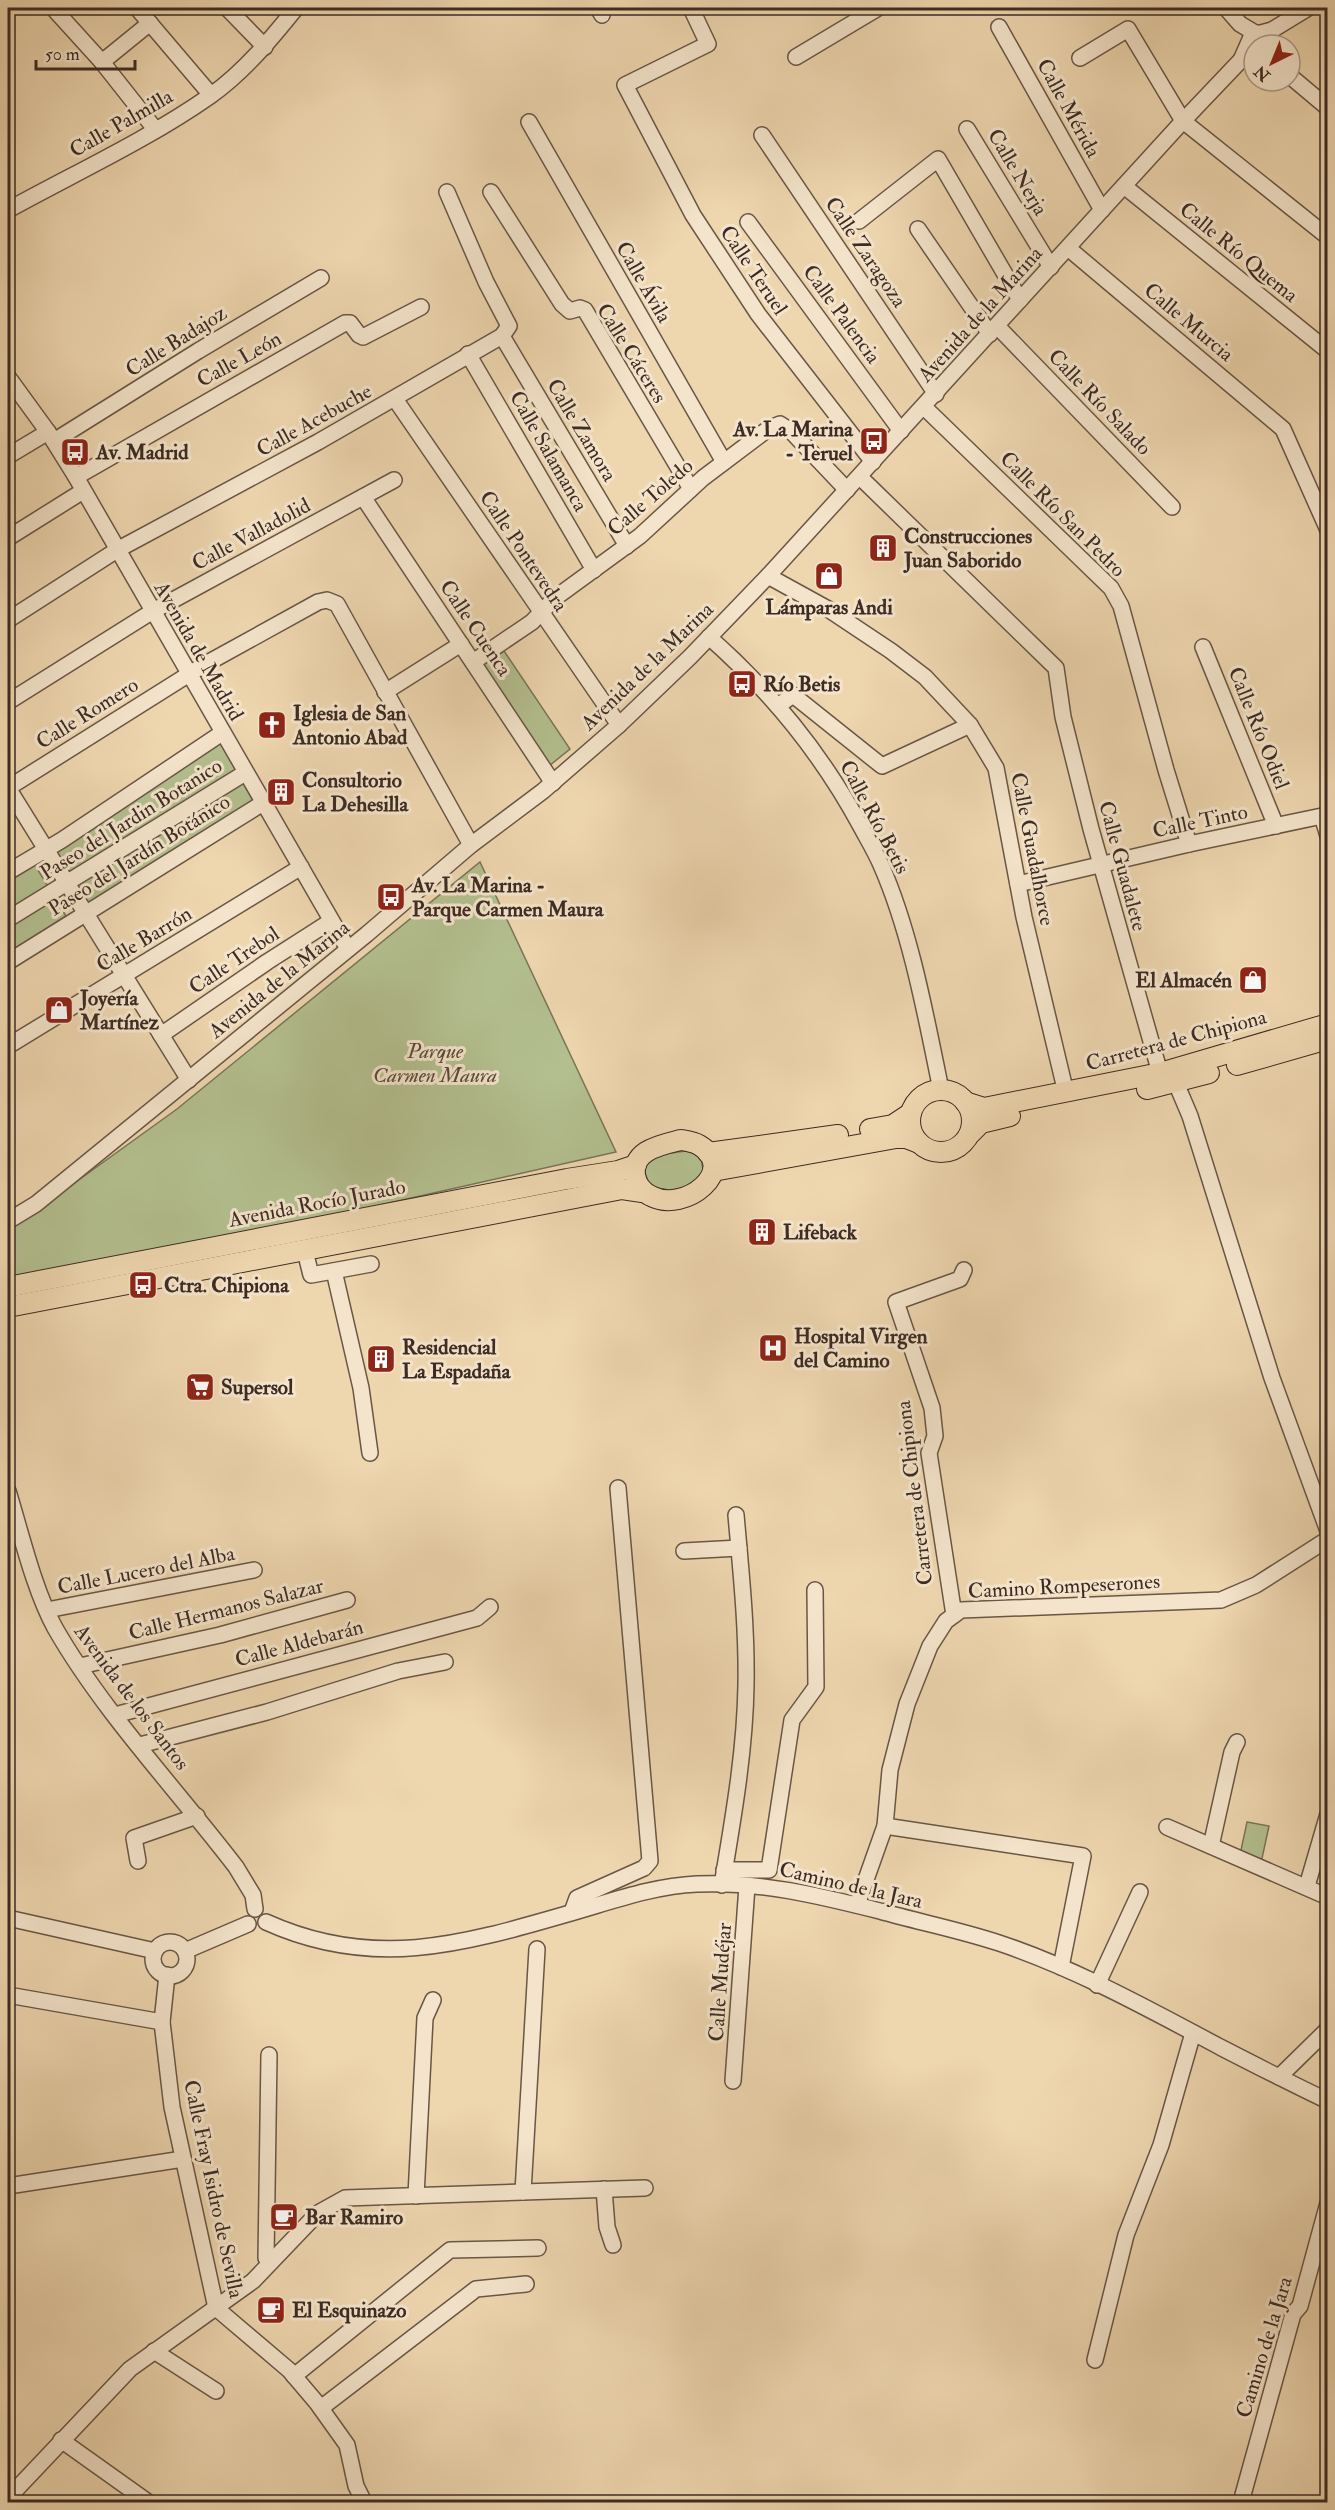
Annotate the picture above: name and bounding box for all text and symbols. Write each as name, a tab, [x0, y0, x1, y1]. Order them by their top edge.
scale bar	[36, 33, 135, 71]
north arrow	[1242, 33, 1302, 93]
text: 50 m	[45, 43, 80, 66]
street label: Calle Mérida	[1030, 54, 1107, 163]
text: N	[1250, 61, 1275, 86]
street label: Calle Palmilla	[65, 83, 178, 164]
street label: Calle Nerja	[981, 124, 1054, 221]
street label: Calle Zaragoza	[819, 192, 913, 313]
street label: Calle Río Quema	[1174, 196, 1304, 309]
street label: Calle Teruel	[714, 220, 794, 321]
street label: Calle Ávila	[610, 237, 678, 328]
street label: Avenida de la Marina	[912, 240, 1049, 389]
street label: Calle Palencia	[797, 260, 887, 369]
street label: Calle Murcia	[1138, 277, 1239, 368]
street label: Calle Cáceres	[590, 298, 673, 408]
street label: Calle Badajoz	[121, 300, 232, 383]
street label: Calle León	[192, 325, 286, 394]
street label: Calle Río Salado	[1042, 343, 1157, 461]
street label: Calle Zamora	[540, 374, 623, 487]
street label: Calle Acebuche	[252, 378, 377, 463]
street label: Calle Salamanca	[503, 386, 594, 517]
place label: Av. La Marina - Teruel	[732, 416, 854, 467]
bus stop icon: Av. La Marina - Teruel	[858, 425, 890, 457]
bus stop icon: Av. Madrid	[59, 436, 91, 468]
place label: Av. Madrid	[95, 439, 189, 466]
street label: Calle Río San Pedro	[994, 446, 1131, 583]
street label: Calle Toledo	[602, 453, 699, 542]
street label: Calle Pontevedra	[473, 486, 574, 617]
street label: Calle Valladolid	[187, 492, 316, 577]
place label: Construcciones Juan Saborido	[903, 523, 1032, 574]
building icon: Construcciones Juan Saborido	[867, 532, 899, 564]
shop icon: Lámparas Andi	[813, 560, 845, 592]
street label: Calle Cuenca	[433, 575, 518, 682]
street label: Avenida de Madrid	[147, 576, 250, 726]
place label: Lámparas Andi	[765, 594, 893, 621]
street label: Avenida de la Marina	[575, 596, 720, 737]
street label: Calle Río Odiel	[1222, 663, 1296, 794]
bus stop icon: Río Betis	[726, 668, 758, 700]
street label: Calle Romero	[31, 671, 143, 756]
place label: Río Betis	[763, 671, 840, 698]
place label: Iglesia de San Antonio Abad	[292, 700, 408, 751]
church icon: Iglesia de San Antonio Abad	[256, 709, 288, 741]
street label: Paseo del Jardin Botanico	[35, 752, 227, 886]
street label: Calle Río Betis	[833, 756, 916, 879]
place label: Consultorio La Dehesilla	[302, 767, 409, 818]
street label: Calle Guadalhorce	[1004, 770, 1061, 928]
building icon: Consultorio La Dehesilla	[265, 776, 297, 808]
street label: Paseo del Jardín Botánico	[43, 788, 235, 922]
street label: Calle Guadalete	[1092, 798, 1153, 934]
street label: Calle Tinto	[1150, 798, 1250, 845]
place label: Av. La Marina - Parque Carmen Maura	[411, 872, 605, 923]
bus stop icon: Av. La Marina - Parque Carmen Maura	[375, 881, 407, 913]
street label: Calle Barrón	[92, 900, 197, 978]
street label: Avenida de la Marina	[202, 914, 356, 1045]
street label: Calle Trebol	[184, 920, 285, 1001]
shop icon: El Almacén	[1237, 964, 1269, 996]
place label: El Almacén	[1135, 967, 1232, 994]
place label: Joyería Martínez	[79, 985, 160, 1036]
shop icon: Joyería Martínez	[43, 994, 75, 1026]
street label: Carretera de Chipiona	[1083, 1003, 1270, 1078]
park label: Parque Carmen Maura	[373, 1038, 497, 1089]
street label: Avenida Rocío Jurado	[225, 1173, 408, 1234]
building icon: Lifeback	[746, 1216, 778, 1248]
place label: Lifeback	[783, 1219, 858, 1246]
bus stop icon: Ctra. Chipiona	[127, 1269, 159, 1301]
place label: Ctra. Chipiona	[164, 1272, 290, 1299]
place label: Hospital Virgen del Camino	[794, 1323, 928, 1374]
hospital icon: Hospital Virgen del Camino	[757, 1332, 789, 1364]
place label: Residencial La Espadaña	[402, 1334, 512, 1385]
building icon: Residencial La Espadaña	[365, 1343, 397, 1375]
supermarket icon: Supersol	[184, 1371, 216, 1403]
place label: Supersol	[221, 1374, 294, 1401]
street label: Carretera de Chipiona	[890, 1399, 939, 1587]
street label: Calle Lucero del Alba	[55, 1540, 237, 1601]
street label: Camino Rompeserones	[967, 1568, 1161, 1605]
street label: Calle Hermanos Salazar	[126, 1572, 326, 1647]
street label: Calle Aldebarán	[232, 1613, 366, 1674]
street label: Avenida de los Santos	[67, 1618, 195, 1776]
street label: Camino de la Jara	[777, 1856, 926, 1915]
street label: Calle Mudéjar	[703, 1922, 738, 2042]
street label: Calle Fray Isidro de Sevilla	[177, 2078, 250, 2301]
cafe icon: Bar Ramiro	[268, 2201, 300, 2233]
place label: Bar Ramiro	[305, 2204, 403, 2231]
street label: Camino de la Jara	[1230, 2273, 1299, 2421]
cafe icon: El Esquinazo	[255, 2294, 287, 2326]
place label: El Esquinazo	[292, 2297, 406, 2324]

